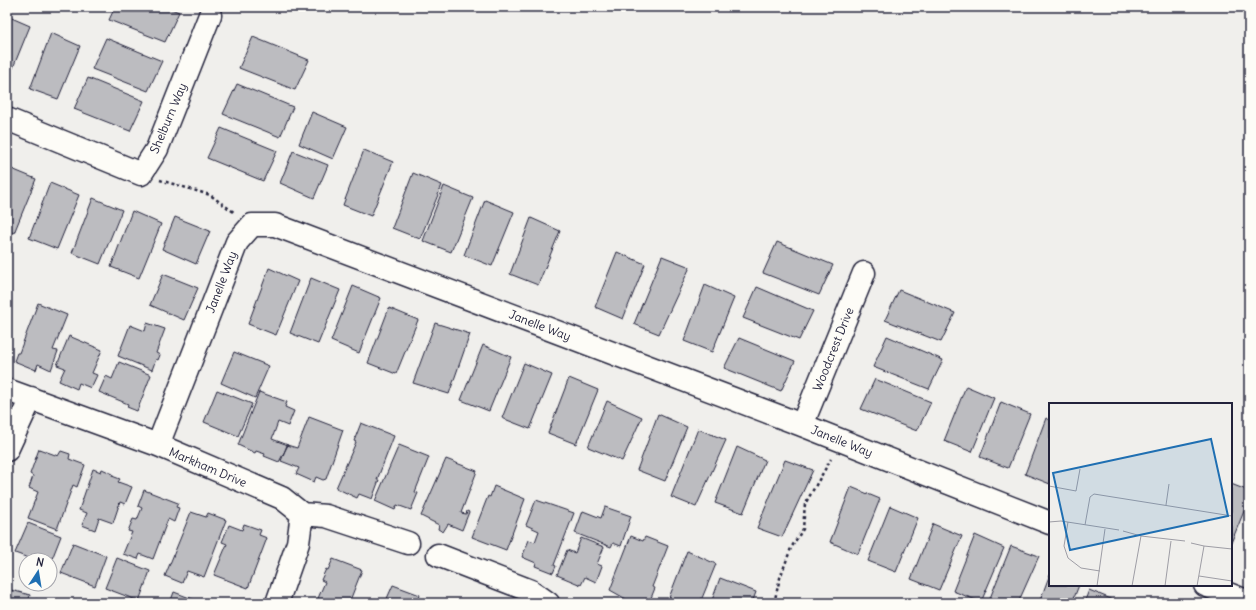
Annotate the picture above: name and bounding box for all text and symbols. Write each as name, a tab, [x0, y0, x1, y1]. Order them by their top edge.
street label: Shelburn Way	[146, 80, 190, 156]
street label: Janelle Way	[202, 249, 240, 315]
street label: Woodcrest Drive	[809, 305, 857, 393]
street label: Janelle Way	[507, 306, 573, 344]
inset map	[1049, 403, 1232, 586]
street label: Janelle Way	[809, 422, 875, 460]
street label: Markham Drive	[167, 444, 249, 490]
north arrow	[18, 552, 58, 592]
text: N	[35, 555, 45, 570]

